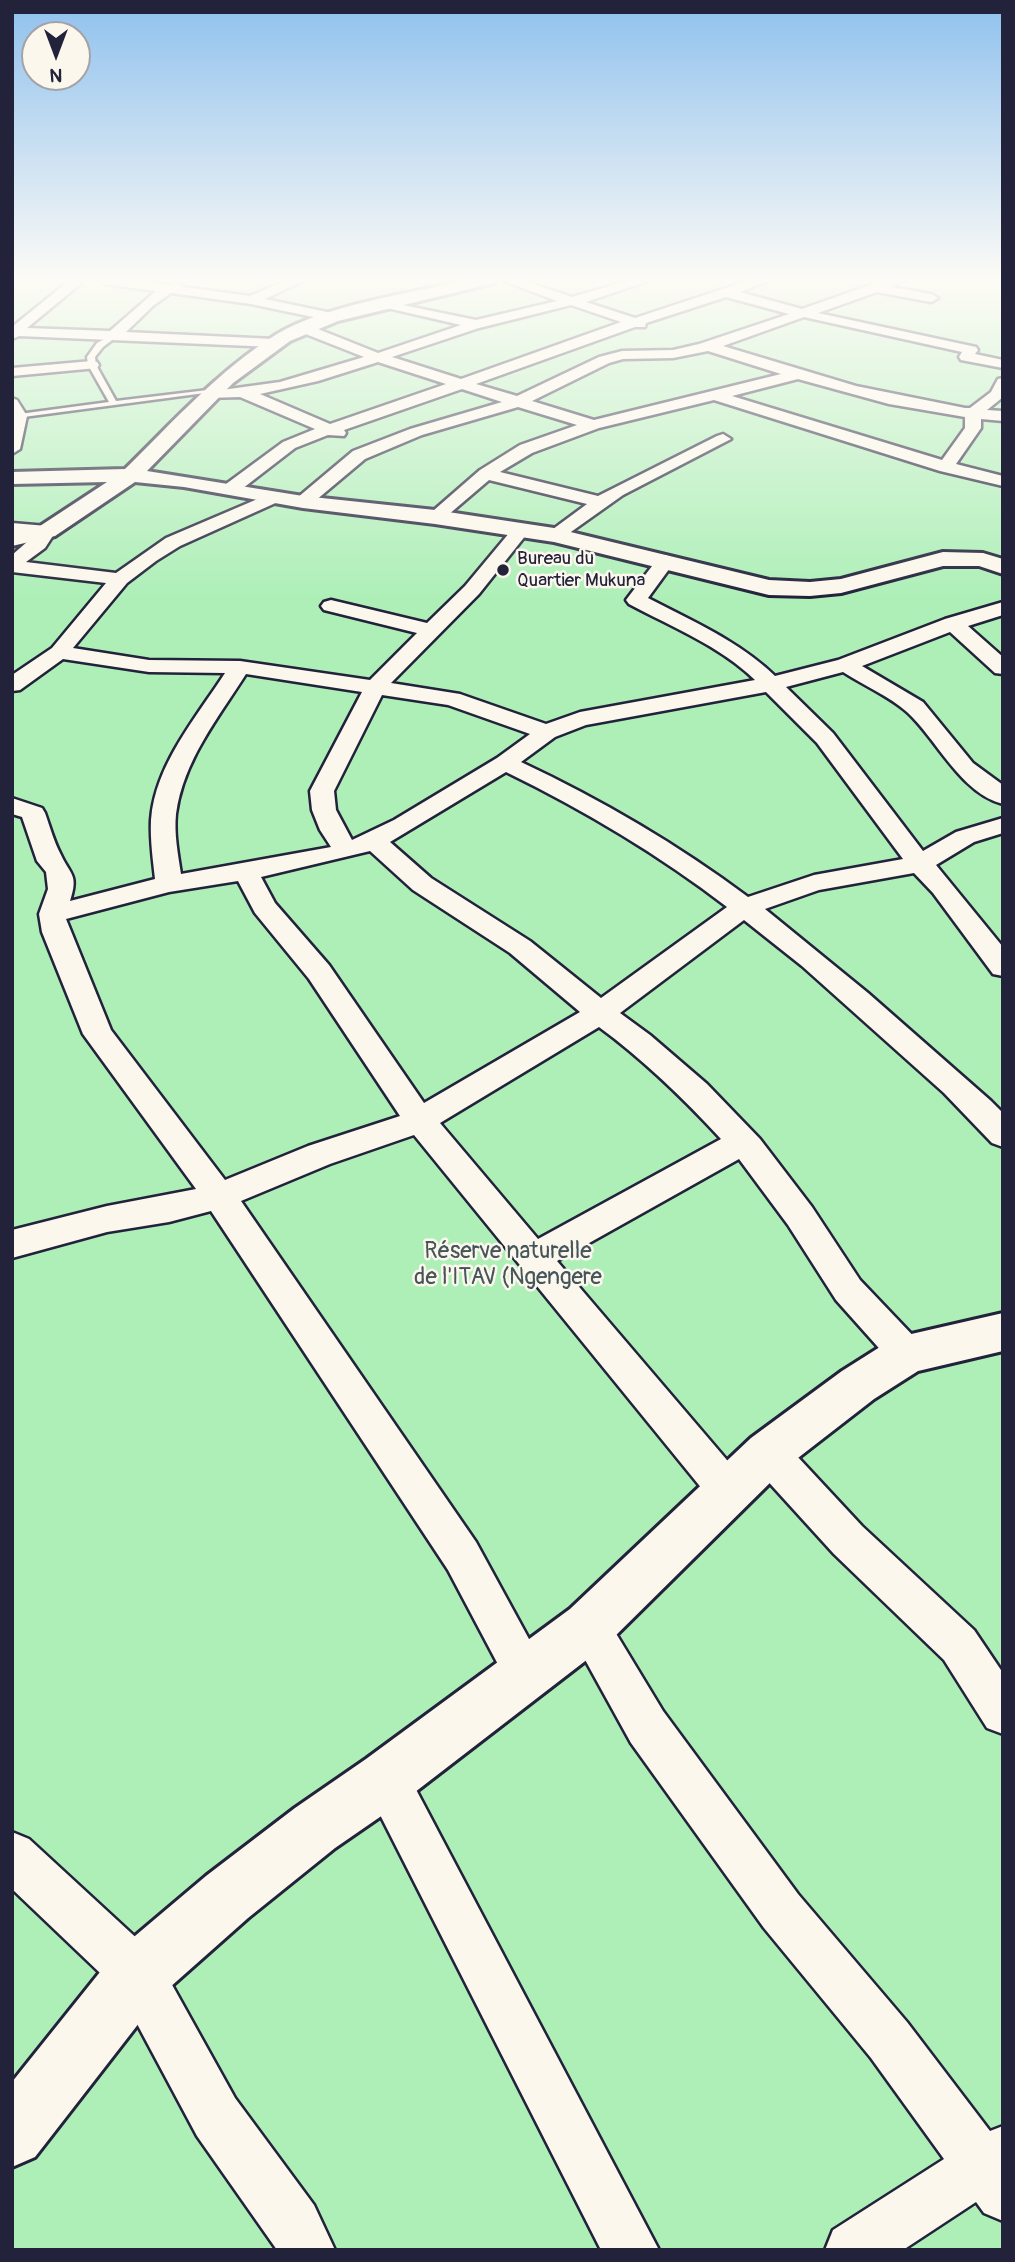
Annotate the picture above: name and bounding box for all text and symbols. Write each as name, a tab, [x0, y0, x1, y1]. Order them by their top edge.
north arrow	[21, 21, 91, 91]
text: N	[50, 63, 62, 87]
place label: Bureau du Quartier Mukuna	[517, 548, 645, 592]
marker: Bureau du Quartier Mukuna	[495, 562, 511, 578]
park label: Réserve naturelle de l'ITAV (Ngengere	[414, 1238, 602, 1292]

